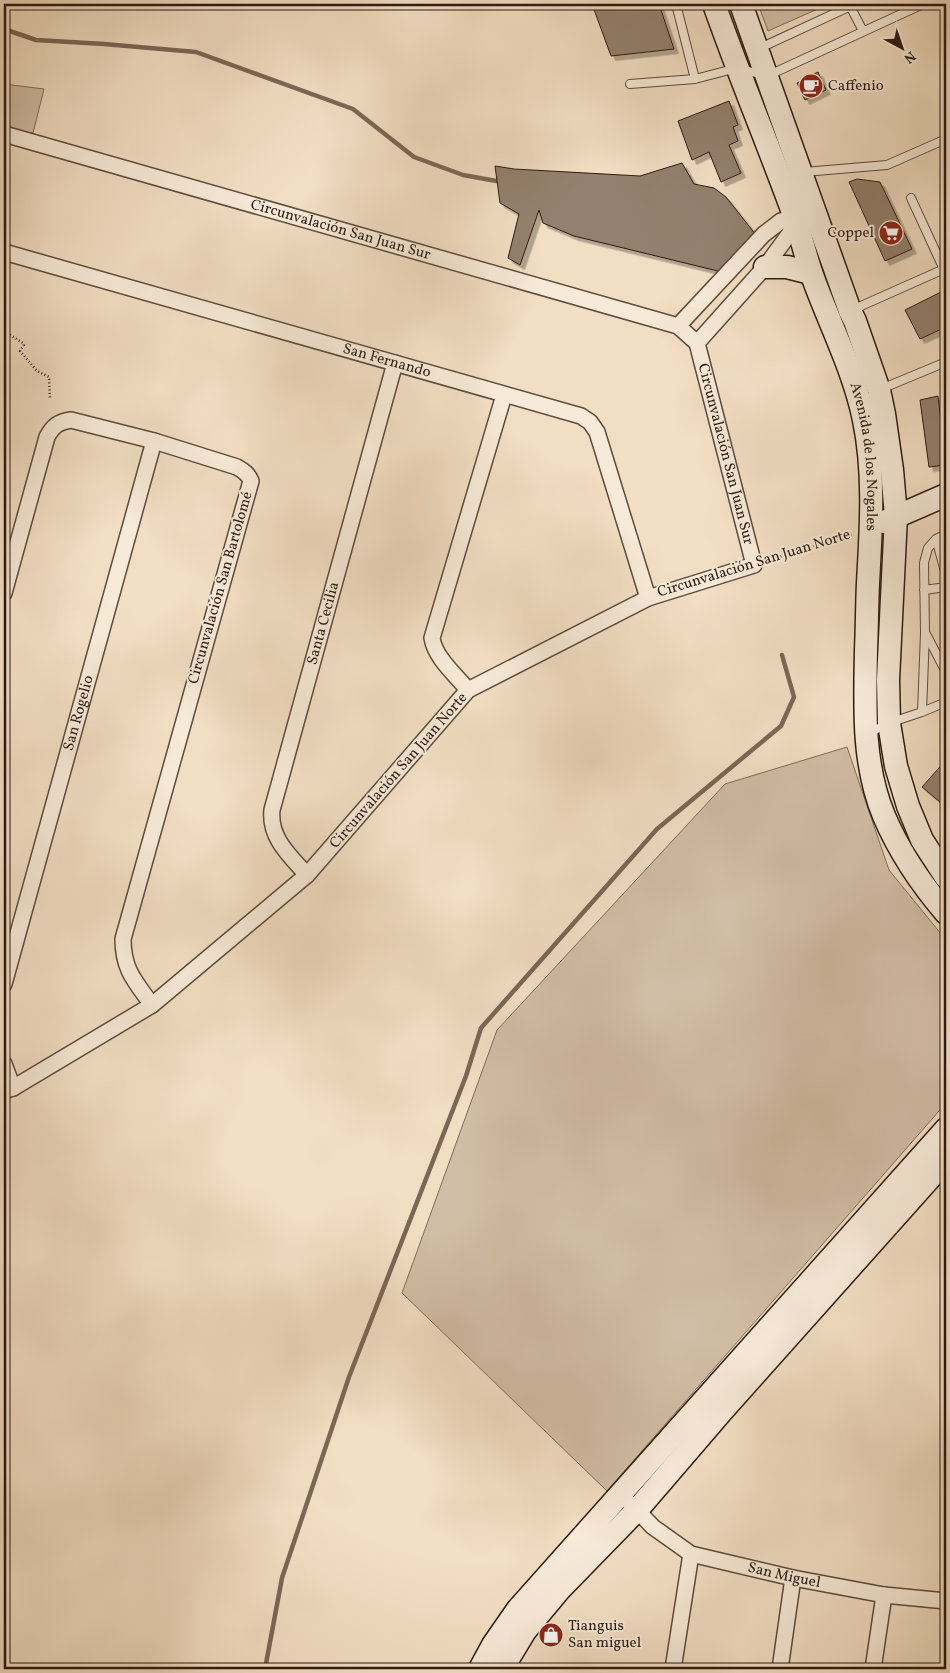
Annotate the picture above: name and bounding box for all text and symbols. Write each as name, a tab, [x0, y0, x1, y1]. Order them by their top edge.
north arrow	[878, 22, 928, 72]
text: N	[899, 46, 919, 67]
cafe icon: Caffenio	[798, 73, 824, 99]
place label: Caffenio	[828, 76, 884, 97]
street label: Circunvalación San Juan Sur	[248, 194, 433, 266]
supermarket icon: Coppel	[878, 220, 904, 246]
place label: Coppel	[827, 223, 874, 244]
street label: San Fernando	[340, 338, 433, 383]
street label: Circunvalación San Juan Sur	[692, 361, 759, 547]
street label: Avenida de los Nogales	[844, 380, 882, 531]
street label: Circunvalación San Bartolomé	[183, 489, 259, 687]
street label: Circunvalación San Juan Norte	[655, 525, 853, 603]
street label: Santa Cecilia	[302, 580, 345, 667]
street label: San Rogelio	[58, 673, 99, 753]
street label: Circunvalación San Juan Norte	[325, 688, 473, 854]
street label: San Miguel	[746, 1557, 822, 1593]
place label: Tianguis San miguel	[568, 1616, 641, 1654]
shop icon: Tianguis San miguel	[538, 1622, 564, 1648]

